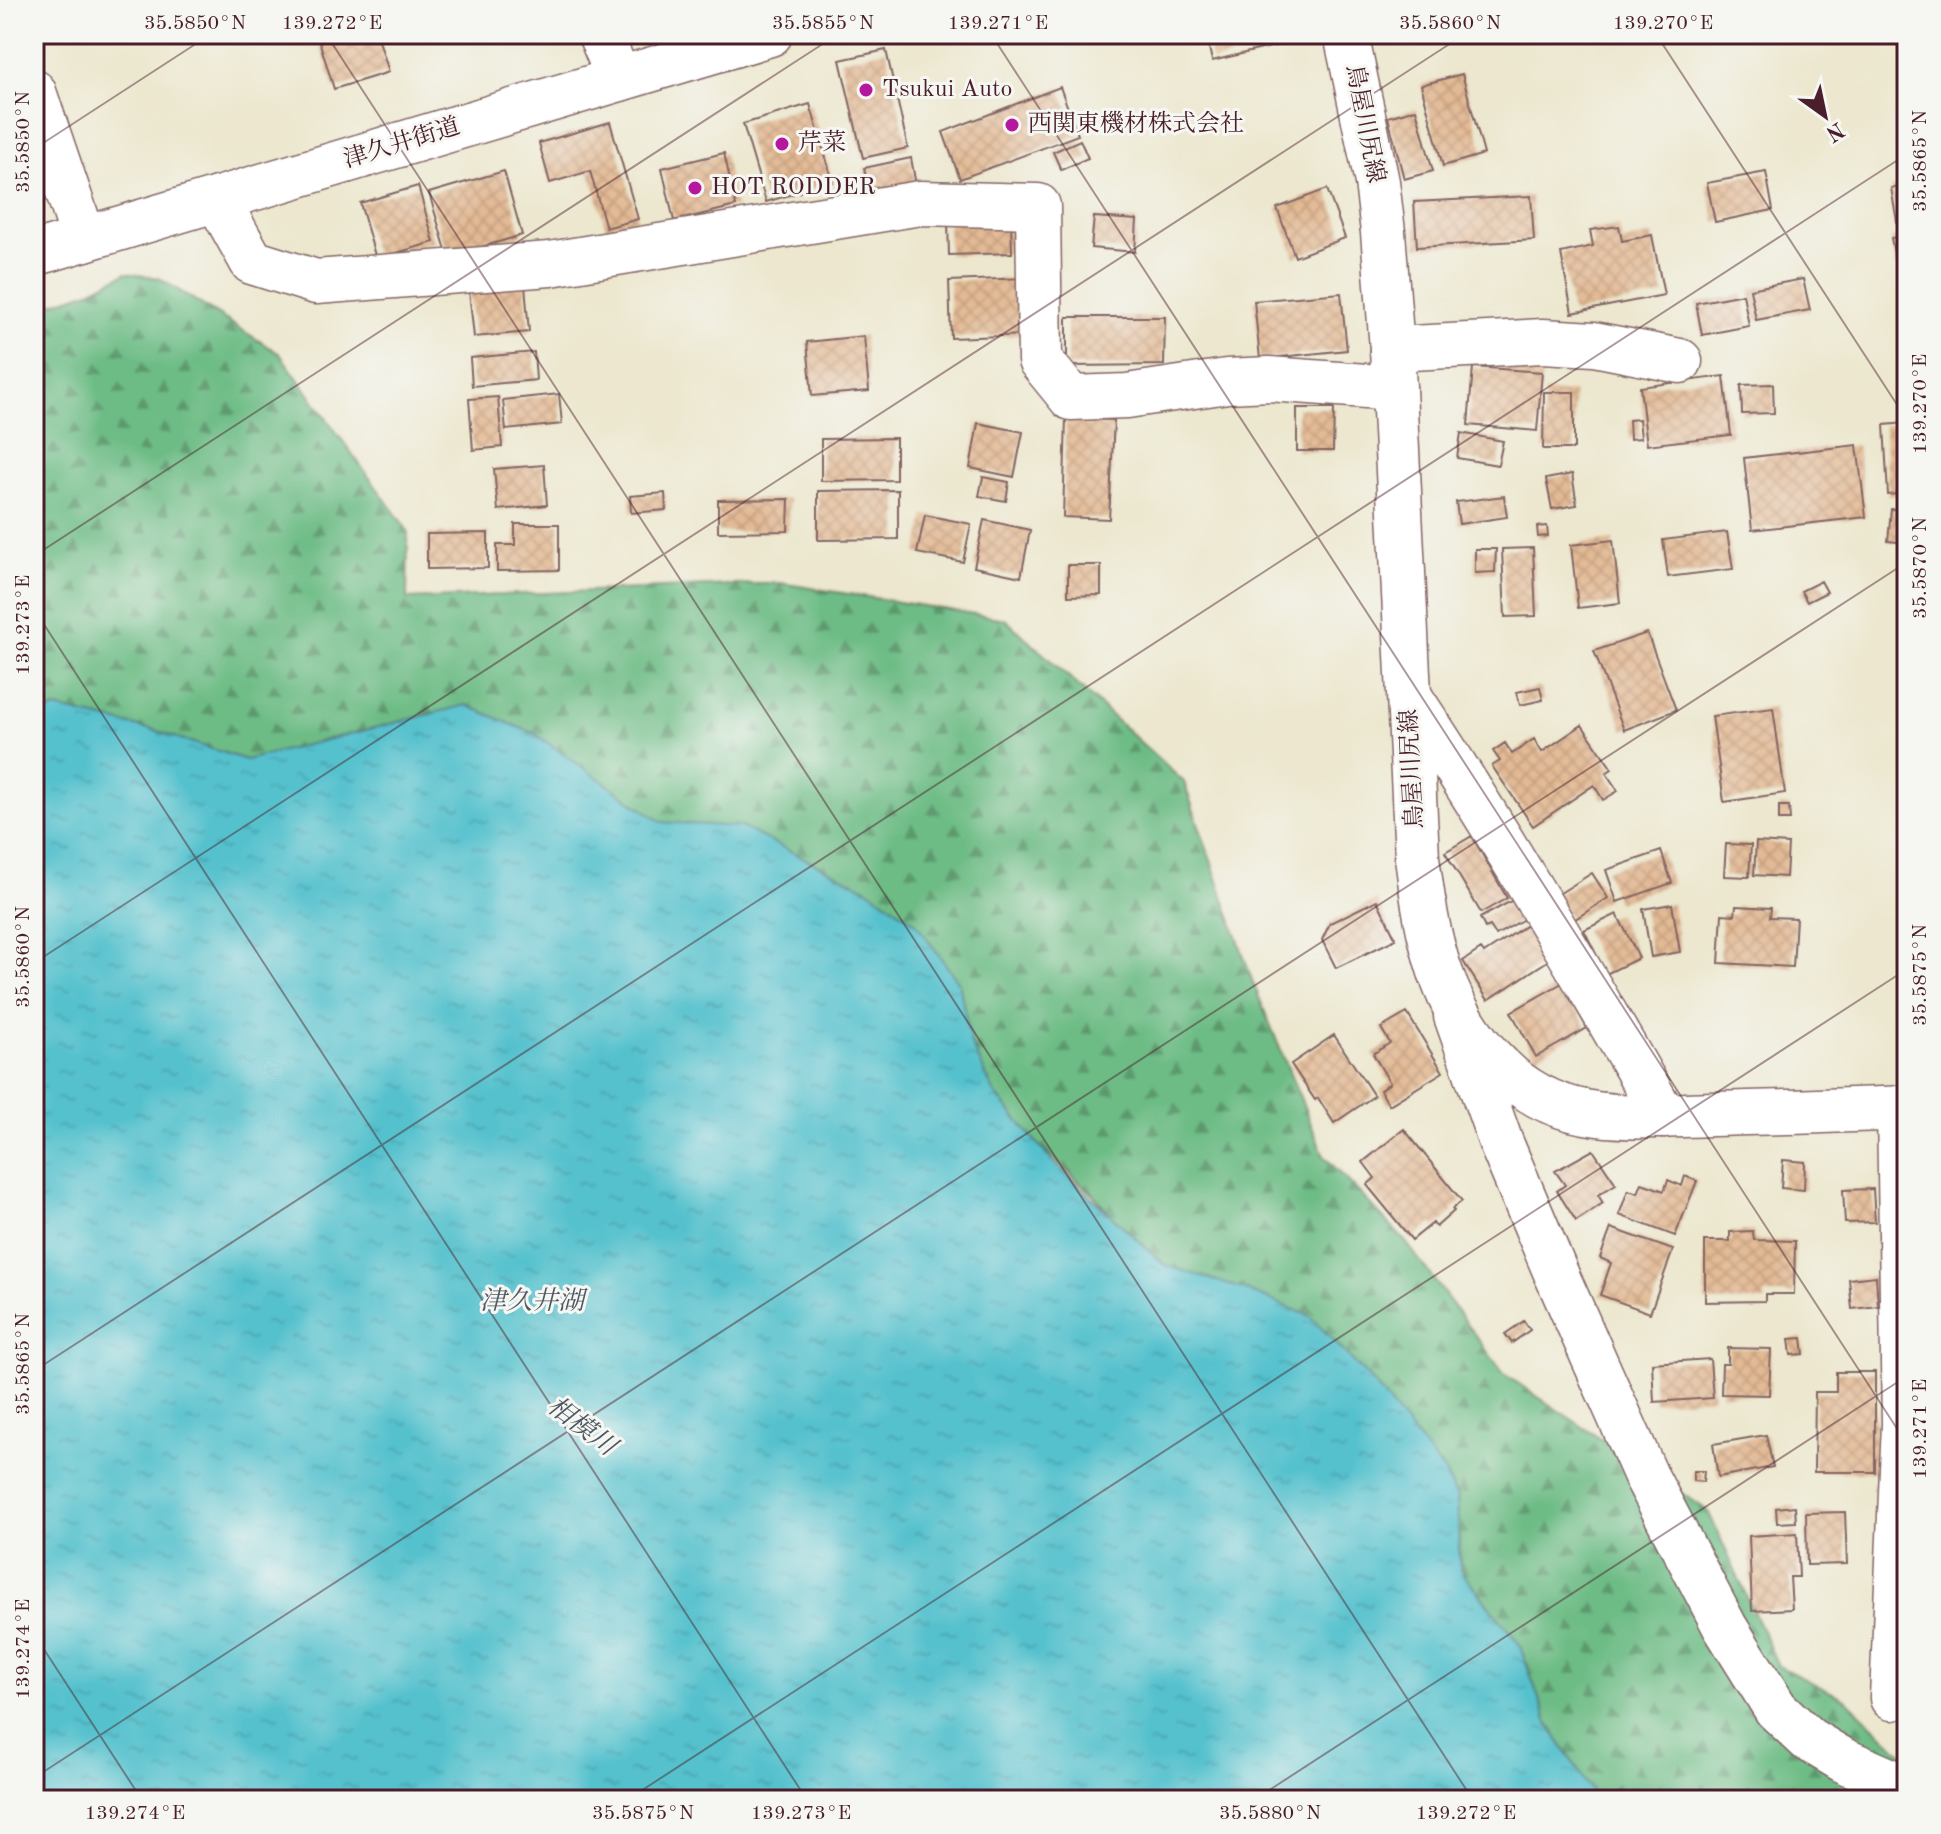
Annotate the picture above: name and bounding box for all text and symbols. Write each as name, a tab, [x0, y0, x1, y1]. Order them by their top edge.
text: 35.5850°N	[144, 14, 246, 34]
text: 139.272°E	[282, 14, 382, 34]
text: 35.5855°N	[772, 14, 874, 34]
text: 139.271°E	[948, 14, 1048, 34]
text: 35.5860°N	[1399, 14, 1501, 34]
text: 139.270°E	[1613, 14, 1713, 34]
street label: 鳥屋川尻線	[1341, 62, 1390, 185]
north arrow	[1785, 76, 1865, 156]
place label: Tsukui Auto	[882, 78, 1012, 102]
marker: Tsukui Auto	[857, 81, 875, 99]
text: 35.5850°N	[14, 91, 34, 193]
place label: 西関東機材株式会社	[1028, 110, 1244, 137]
text: 35.5865°N	[1911, 110, 1931, 212]
street label: 津久井街道	[340, 112, 463, 173]
marker: 西関東機材株式会社	[1003, 116, 1021, 134]
text: N	[1822, 117, 1848, 145]
place label: 芹菜	[798, 129, 846, 156]
marker: 芹菜	[773, 135, 791, 153]
place label: HOT RODDER	[711, 176, 876, 200]
marker: HOT RODDER	[686, 179, 704, 197]
text: 139.270°E	[1911, 354, 1931, 454]
text: 35.5870°N	[1911, 517, 1931, 619]
text: 139.273°E	[14, 575, 34, 675]
street label: 鳥屋川尻線	[1395, 708, 1428, 830]
text: 35.5860°N	[14, 906, 34, 1008]
text: 35.5875°N	[1911, 924, 1931, 1026]
water label: 津久井湖	[480, 1287, 588, 1315]
text: 35.5865°N	[14, 1313, 34, 1415]
text: 139.271°E	[1911, 1379, 1931, 1479]
water label: 相模川	[542, 1392, 624, 1463]
text: 139.274°E	[14, 1599, 34, 1699]
text: 139.274°E	[85, 1804, 185, 1824]
text: 35.5875°N	[592, 1804, 694, 1824]
text: 139.273°E	[751, 1804, 851, 1824]
text: 35.5880°N	[1219, 1804, 1321, 1824]
text: 139.272°E	[1416, 1804, 1516, 1824]

